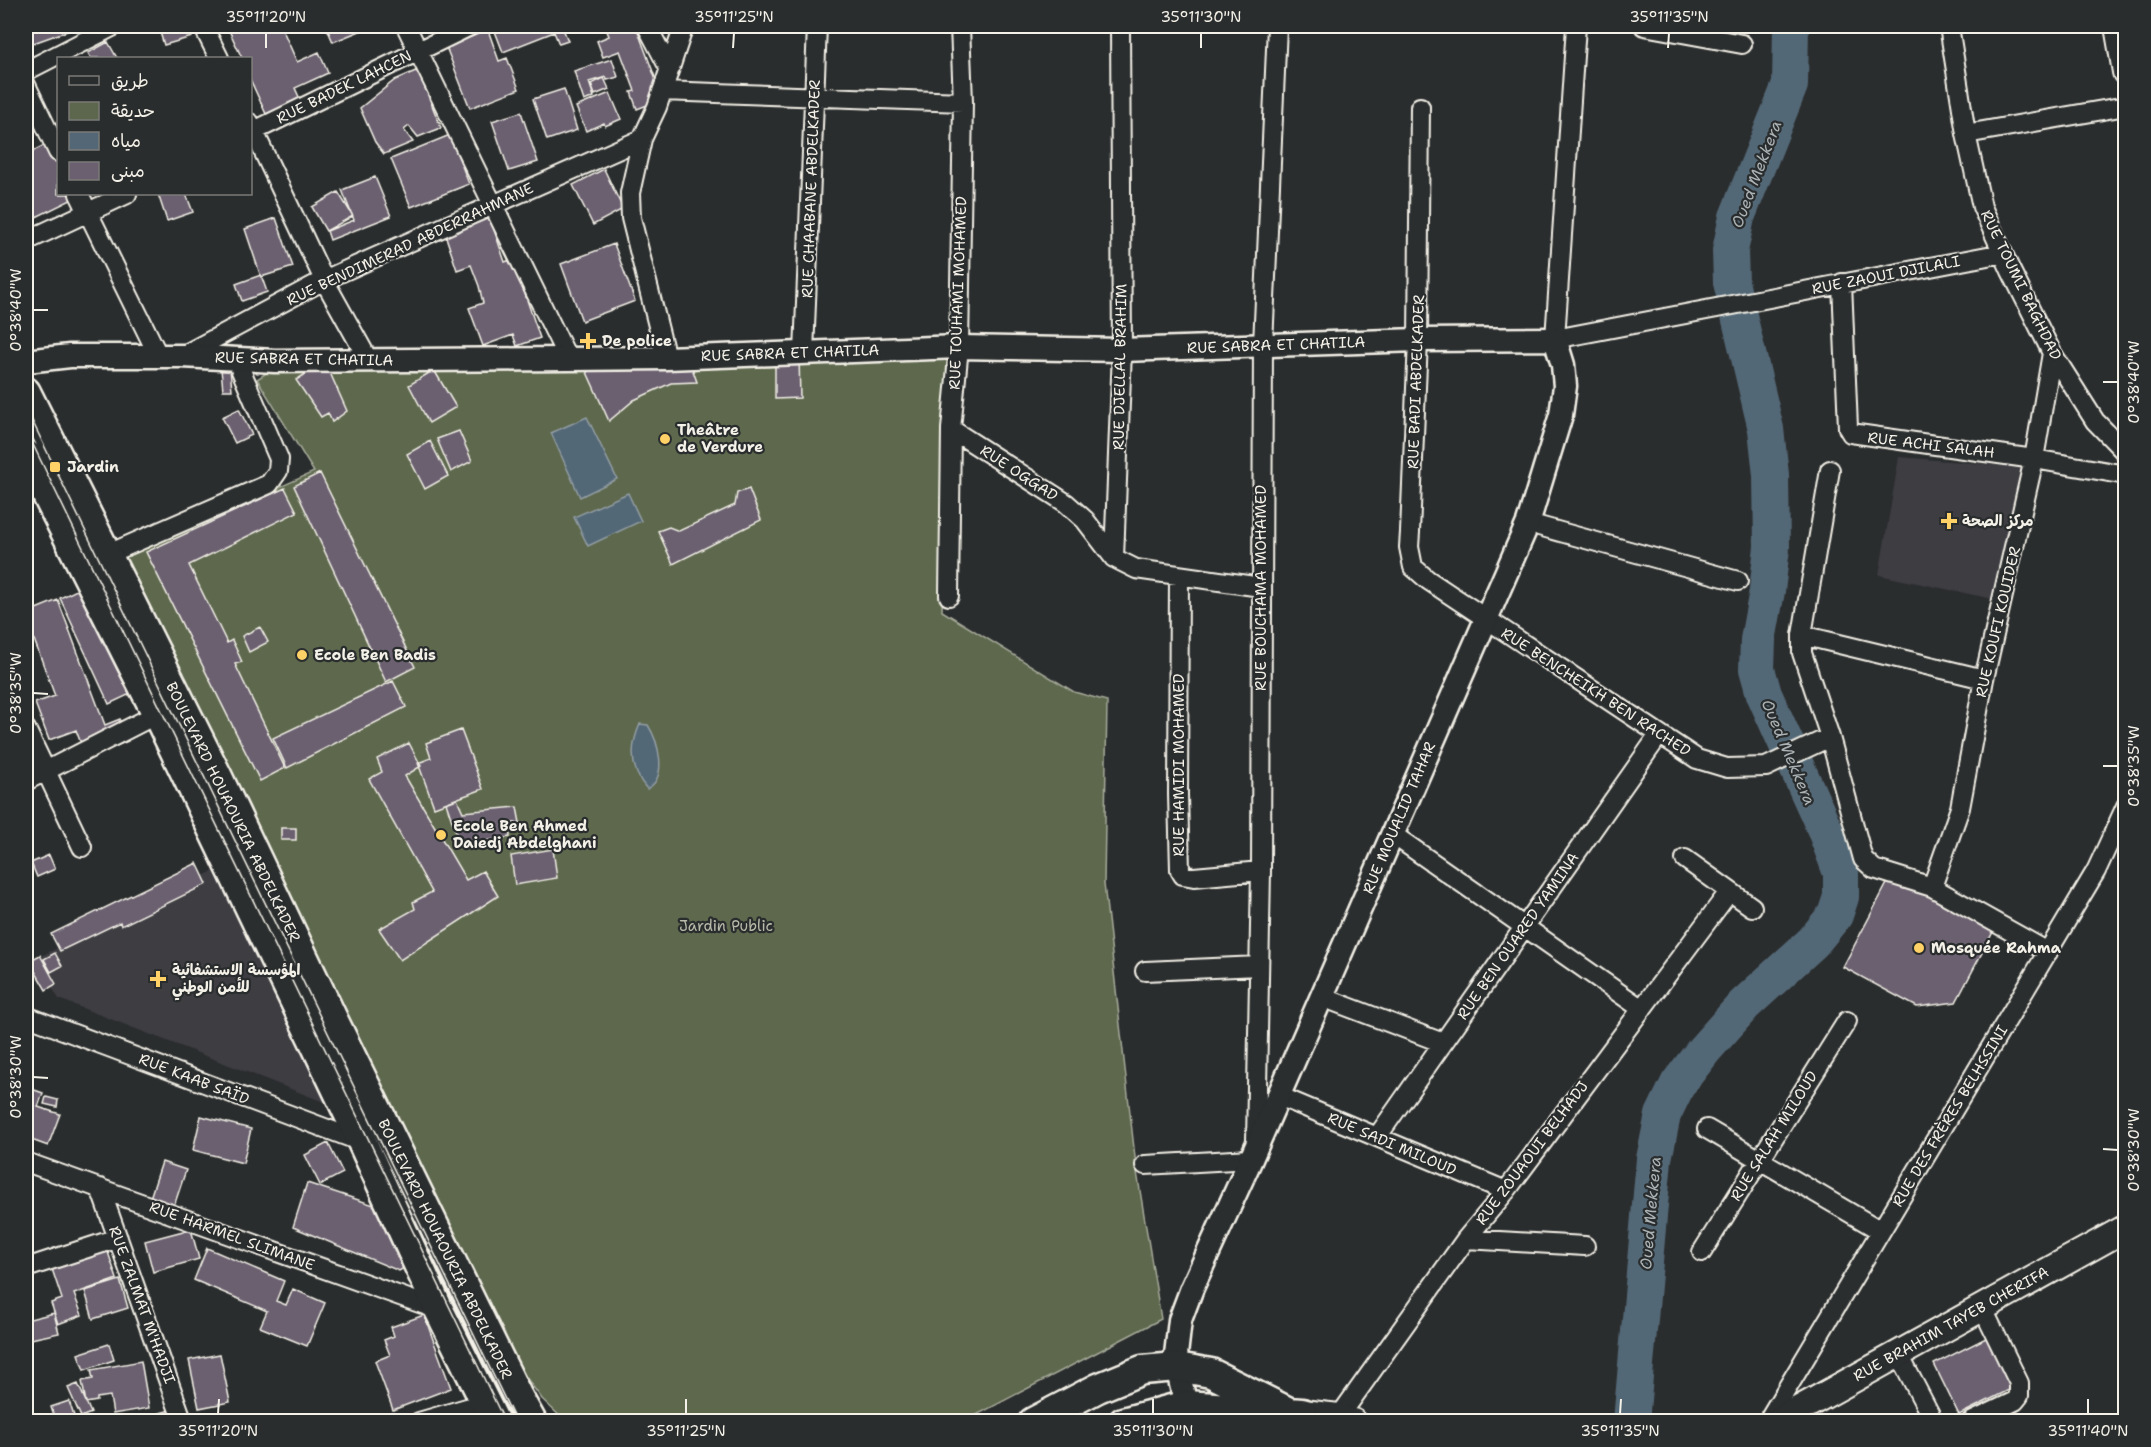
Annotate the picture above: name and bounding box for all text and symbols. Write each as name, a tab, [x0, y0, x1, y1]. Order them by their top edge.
text: 35°11'20"N	[226, 7, 306, 27]
text: 35°11'25"N	[694, 7, 774, 27]
text: 35°11'30"N	[1161, 7, 1241, 27]
text: 35°11'35"N	[1629, 7, 1709, 27]
street label: RUE BADEK LAHCEN	[273, 46, 415, 128]
legend	[57, 57, 252, 195]
text: طريق	[111, 69, 149, 93]
street label: RUE CHAABANE ABDELKADER	[797, 79, 825, 299]
text: حديقة	[111, 99, 155, 123]
water label: Oued Mekkera	[1726, 117, 1787, 231]
text: مياه	[111, 129, 141, 153]
text: مبنى	[111, 159, 145, 183]
street label: RUE BENDIMERAD ABDERRAHMANE	[283, 178, 537, 310]
street label: RUE TOUHAMI MOHAMED	[945, 196, 971, 390]
street label: RUE TOUMI BAGHDAD	[1976, 207, 2066, 363]
street label: RUE ZAOUI DJILALI	[1810, 251, 1962, 299]
text: 0°38'40"W	[6, 268, 26, 352]
street label: RUE DJELLAL BRAHIM	[1109, 284, 1131, 450]
street label: RUE BADI ABDELKADER	[1403, 295, 1429, 469]
place label: De police	[602, 331, 672, 351]
marker: De police	[579, 332, 597, 350]
street label: RUE SABRA ET CHATILA	[1186, 332, 1366, 358]
street label: RUE SABRA ET CHATILA	[700, 340, 880, 366]
text: 0°38'40"W	[2124, 340, 2144, 424]
street label: RUE SABRA ET CHATILA	[215, 347, 394, 371]
place label: Theâtre de Verdure	[677, 420, 763, 457]
street label: RUE ACHI SALAH	[1866, 427, 1996, 463]
marker: Theâtre de Verdure	[658, 432, 672, 446]
street label: RUE OGGAD	[976, 440, 1062, 506]
place label: Jardin	[67, 457, 119, 477]
marker: Jardin	[48, 460, 62, 474]
street label: RUE BOUCHAMA MOHAMED	[1251, 485, 1271, 691]
place label: مركز الصحة	[1962, 511, 2033, 531]
marker: مركز الصحة	[1940, 512, 1958, 530]
street label: RUE KOUFI KOUIDER	[1971, 545, 2025, 699]
street label: RUE BENCHEIKH BEN RACHED	[1497, 623, 1695, 761]
place label: Ecole Ben Badis	[314, 645, 436, 665]
marker: Ecole Ben Badis	[295, 648, 309, 662]
text: 0°38'35"W	[6, 652, 26, 734]
street label: RUE HAMIDI MOHAMED	[1169, 673, 1189, 856]
street label: BOULEVARD HOUAOURIA ABDELKADER	[161, 679, 305, 945]
water label: Oued Mekkera	[1757, 696, 1820, 809]
text: 0°38'35"W	[2124, 725, 2144, 807]
street label: RUE MOUALID TAHAR	[1358, 739, 1440, 897]
place label: Ecole Ben Ahmed Daiedj Abdelghani	[453, 816, 596, 853]
marker: Ecole Ben Ahmed Daiedj Abdelghani	[434, 828, 448, 842]
street label: RUE BEN OUARED YAMINA	[1453, 848, 1584, 1024]
park label: Jardin Public	[679, 916, 773, 936]
place label: Mosquée Rahma	[1931, 938, 2062, 958]
marker: Mosquée Rahma	[1912, 941, 1926, 955]
place label: المؤسسة الاستشفائية للأمن الوطني	[172, 960, 301, 1001]
marker: المؤسسة الاستشفائية للأمن الوطني	[149, 970, 167, 988]
street label: RUE DES FRÈRES BELHSSINI	[1887, 1021, 2012, 1211]
text: 0°38'30"W	[6, 1035, 26, 1119]
street label: RUE KAAB SAÏD	[136, 1049, 252, 1109]
street label: RUE SALAH MILOUD	[1726, 1067, 1822, 1205]
street label: RUE ZOUAOUI BELHADJ	[1471, 1077, 1593, 1229]
street label: RUE SADI MILOUD	[1324, 1108, 1460, 1180]
text: 0°38'30"W	[2124, 1108, 2144, 1192]
street label: BOULEVARD HOUAOURIA ABDELKADER	[373, 1116, 517, 1382]
water label: Oued Mekkera	[1635, 1156, 1666, 1270]
street label: RUE HARMEL SLIMANE	[147, 1197, 317, 1275]
street label: RUE ZALMAT M'HADJI	[104, 1223, 180, 1387]
street label: RUE BRAHIM TAYEB CHERIFA	[1850, 1262, 2052, 1386]
text: 35°11'20"N	[178, 1421, 258, 1441]
text: 35°11'25"N	[646, 1421, 726, 1441]
text: 35°11'30"N	[1113, 1421, 1193, 1441]
text: 35°11'35"N	[1580, 1421, 1660, 1441]
text: 35°11'40"N	[2048, 1421, 2128, 1441]

